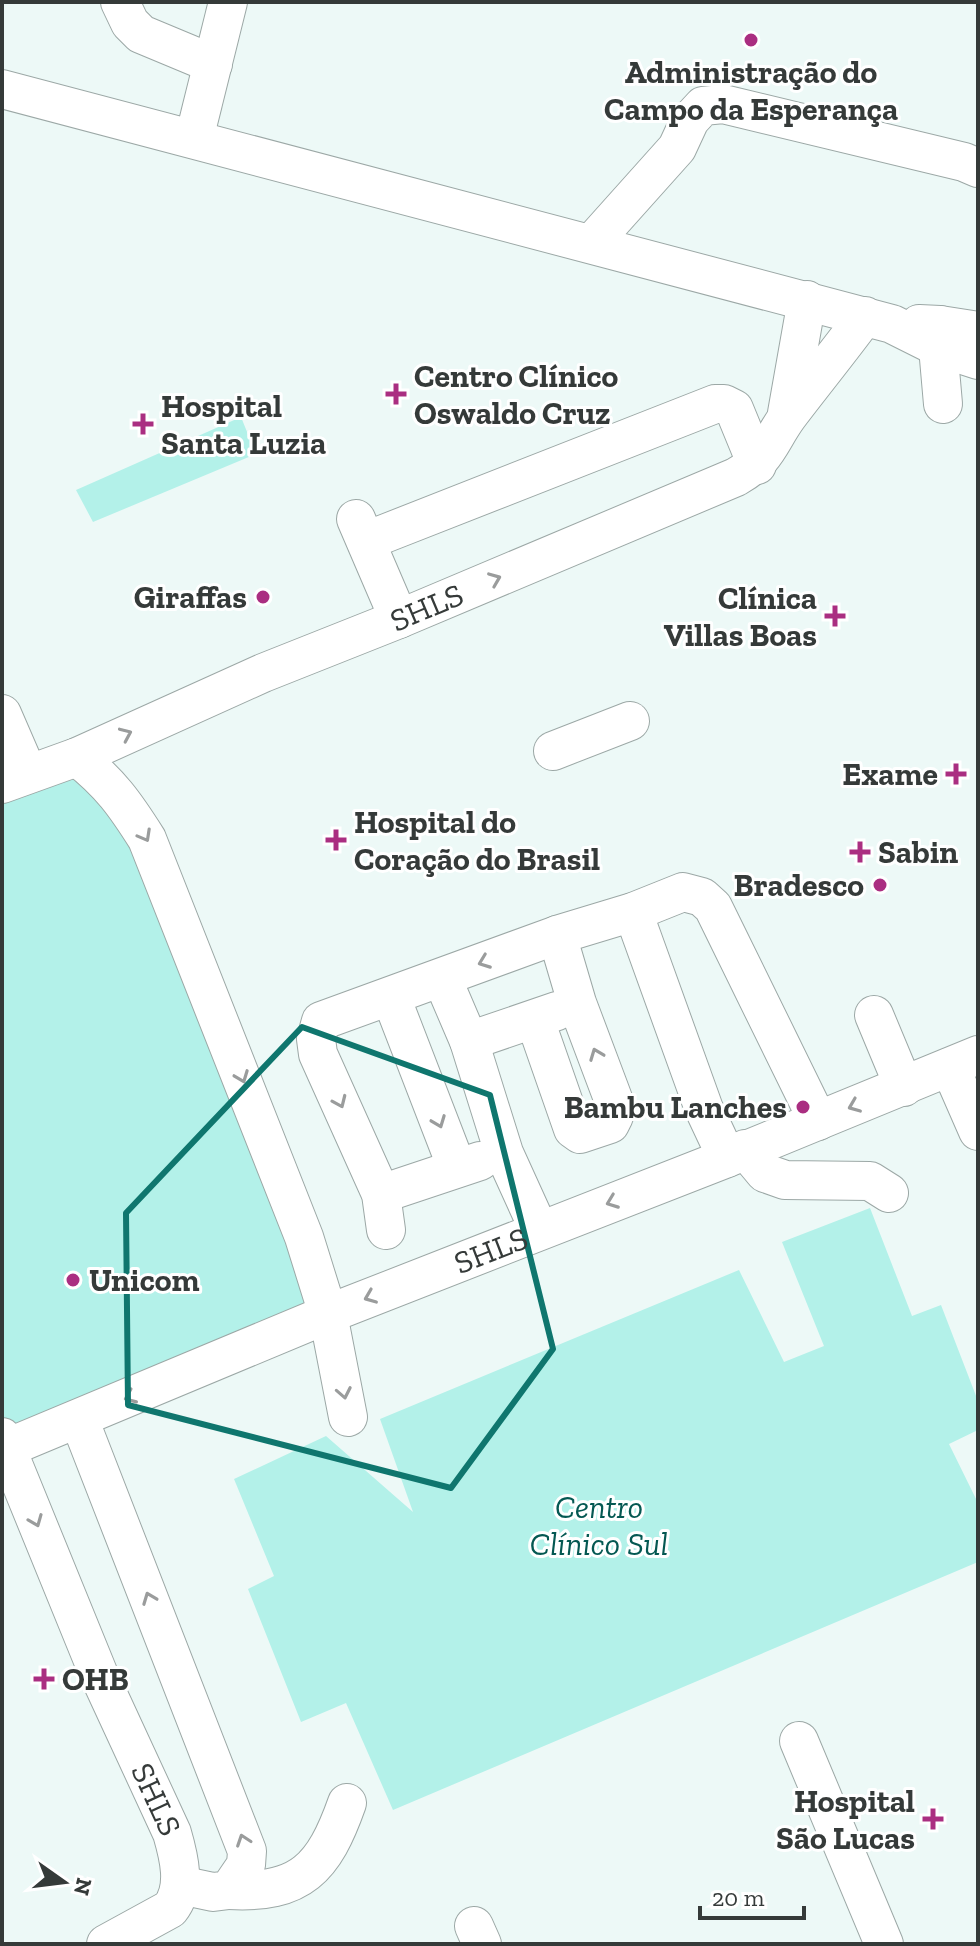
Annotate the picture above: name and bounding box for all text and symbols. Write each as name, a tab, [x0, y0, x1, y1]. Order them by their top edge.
marker: Administração do Campo da Esperança	[742, 31, 760, 49]
place label: Administração do Campo da Esperança	[604, 53, 898, 128]
place label: Centro Clínico Oswaldo Cruz	[414, 357, 619, 432]
marker: Centro Clínico Oswaldo Cruz	[385, 383, 407, 405]
place label: Hospital Santa Luzia	[161, 387, 326, 462]
marker: Hospital Santa Luzia	[132, 413, 154, 435]
one-way arrow	[487, 573, 501, 589]
street label: SHLS	[384, 575, 469, 640]
place label: Giraffas	[134, 578, 247, 616]
place label: Clínica Villas Boas	[664, 579, 817, 654]
marker: Giraffas	[254, 588, 272, 606]
marker: Clínica Villas Boas	[824, 605, 846, 627]
one-way arrow	[118, 728, 133, 744]
place label: Exame	[842, 755, 938, 793]
marker: Exame	[945, 763, 967, 785]
place label: Hospital do Coração do Brasil	[354, 803, 600, 878]
one-way arrow	[135, 828, 150, 843]
marker: Hospital do Coração do Brasil	[325, 829, 347, 851]
place label: Sabin	[878, 833, 958, 871]
marker: Sabin	[849, 841, 871, 863]
place label: Bradesco	[734, 866, 864, 904]
marker: Bradesco	[871, 876, 889, 894]
one-way arrow	[478, 952, 492, 969]
one-way arrow	[589, 1048, 606, 1062]
one-way arrow	[232, 1069, 248, 1083]
place label: Bambu Lanches	[564, 1088, 787, 1126]
one-way arrow	[330, 1094, 346, 1109]
one-way arrow	[848, 1097, 862, 1113]
marker: Bambu Lanches	[794, 1098, 812, 1116]
one-way arrow	[429, 1114, 446, 1128]
one-way arrow	[606, 1192, 620, 1209]
street label: SHLS	[449, 1219, 533, 1282]
place label: Unicom	[89, 1261, 200, 1299]
marker: Unicom	[64, 1271, 82, 1289]
one-way arrow	[364, 1287, 378, 1304]
one-way arrow	[335, 1385, 352, 1399]
one-way arrow	[124, 1387, 138, 1404]
park label: Centro Clínico Sul	[530, 1488, 668, 1563]
one-way arrow	[26, 1513, 43, 1527]
one-way arrow	[142, 1592, 159, 1606]
place label: OHB	[62, 1660, 129, 1698]
marker: OHB	[33, 1668, 55, 1690]
street label: SHLS	[123, 1757, 190, 1842]
place label: Hospital São Lucas	[776, 1782, 915, 1857]
marker: Hospital São Lucas	[922, 1808, 944, 1830]
one-way arrow	[236, 1834, 252, 1848]
north arrow	[24, 1842, 104, 1922]
scale bar	[700, 1870, 804, 1920]
text: N	[68, 1875, 98, 1898]
text: 20 m	[712, 1883, 765, 1912]

